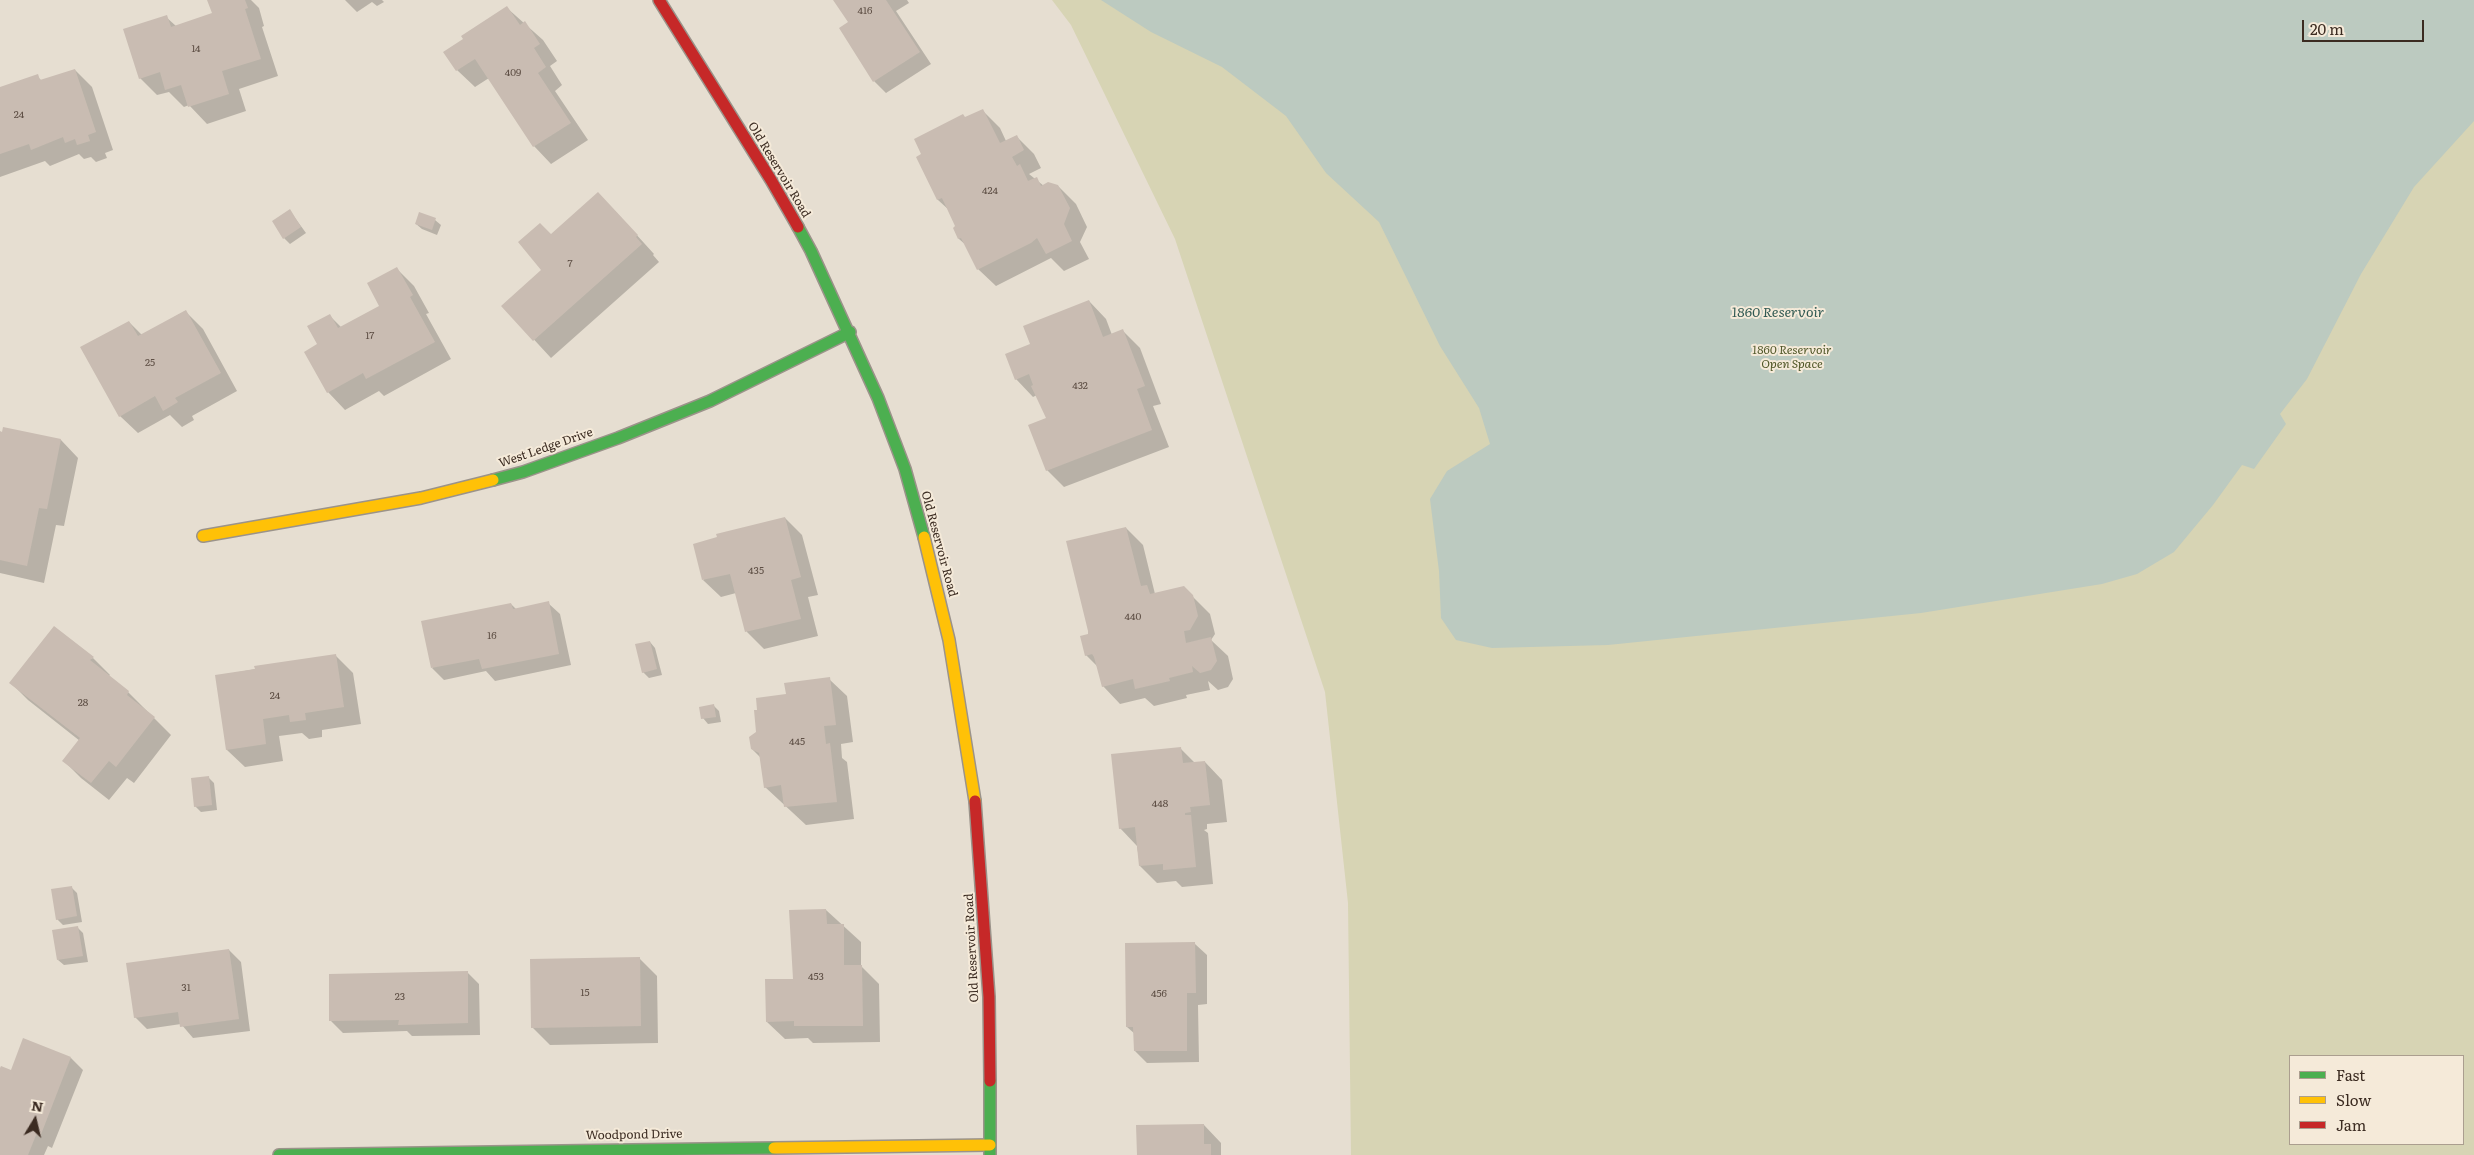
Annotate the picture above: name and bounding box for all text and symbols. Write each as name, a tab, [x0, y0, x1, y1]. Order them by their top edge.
house number: 416	[858, 5, 872, 17]
scale bar	[2304, 10, 2426, 42]
text: 20 m	[2310, 17, 2344, 40]
house number: 14	[191, 43, 201, 55]
house number: 409	[505, 67, 521, 79]
house number: 24	[14, 109, 24, 121]
street label: Old Reservoir Road	[745, 119, 813, 221]
house number: 424	[982, 185, 998, 197]
house number: 7	[567, 258, 573, 270]
water label: 1860 Reservoir	[1732, 305, 1824, 321]
house number: 17	[366, 330, 374, 342]
park label: 1860 Reservoir Open Space	[1752, 343, 1832, 371]
house number: 25	[145, 357, 155, 369]
house number: 432	[1072, 380, 1088, 392]
street label: West Ledge Drive	[497, 425, 595, 471]
street label: Old Reservoir Road	[918, 489, 960, 599]
house number: 435	[748, 565, 764, 577]
house number: 440	[1125, 611, 1141, 623]
house number: 16	[487, 630, 497, 642]
house number: 24	[270, 690, 280, 702]
house number: 28	[78, 697, 88, 709]
house number: 445	[789, 736, 805, 748]
house number: 448	[1152, 798, 1168, 810]
street label: Old Reservoir Road	[962, 893, 982, 1003]
house number: 453	[808, 971, 824, 983]
house number: 31	[181, 982, 191, 994]
house number: 15	[580, 987, 590, 999]
house number: 456	[1151, 988, 1167, 1000]
house number: 23	[395, 991, 405, 1003]
legend	[2289, 1055, 2464, 1145]
text: Fast	[2336, 1063, 2365, 1086]
text: Slow	[2336, 1088, 2371, 1111]
text: N	[30, 1094, 45, 1116]
north arrow	[10, 1095, 60, 1145]
text: Jam	[2336, 1113, 2366, 1136]
street label: Woodpond Drive	[585, 1127, 683, 1143]

